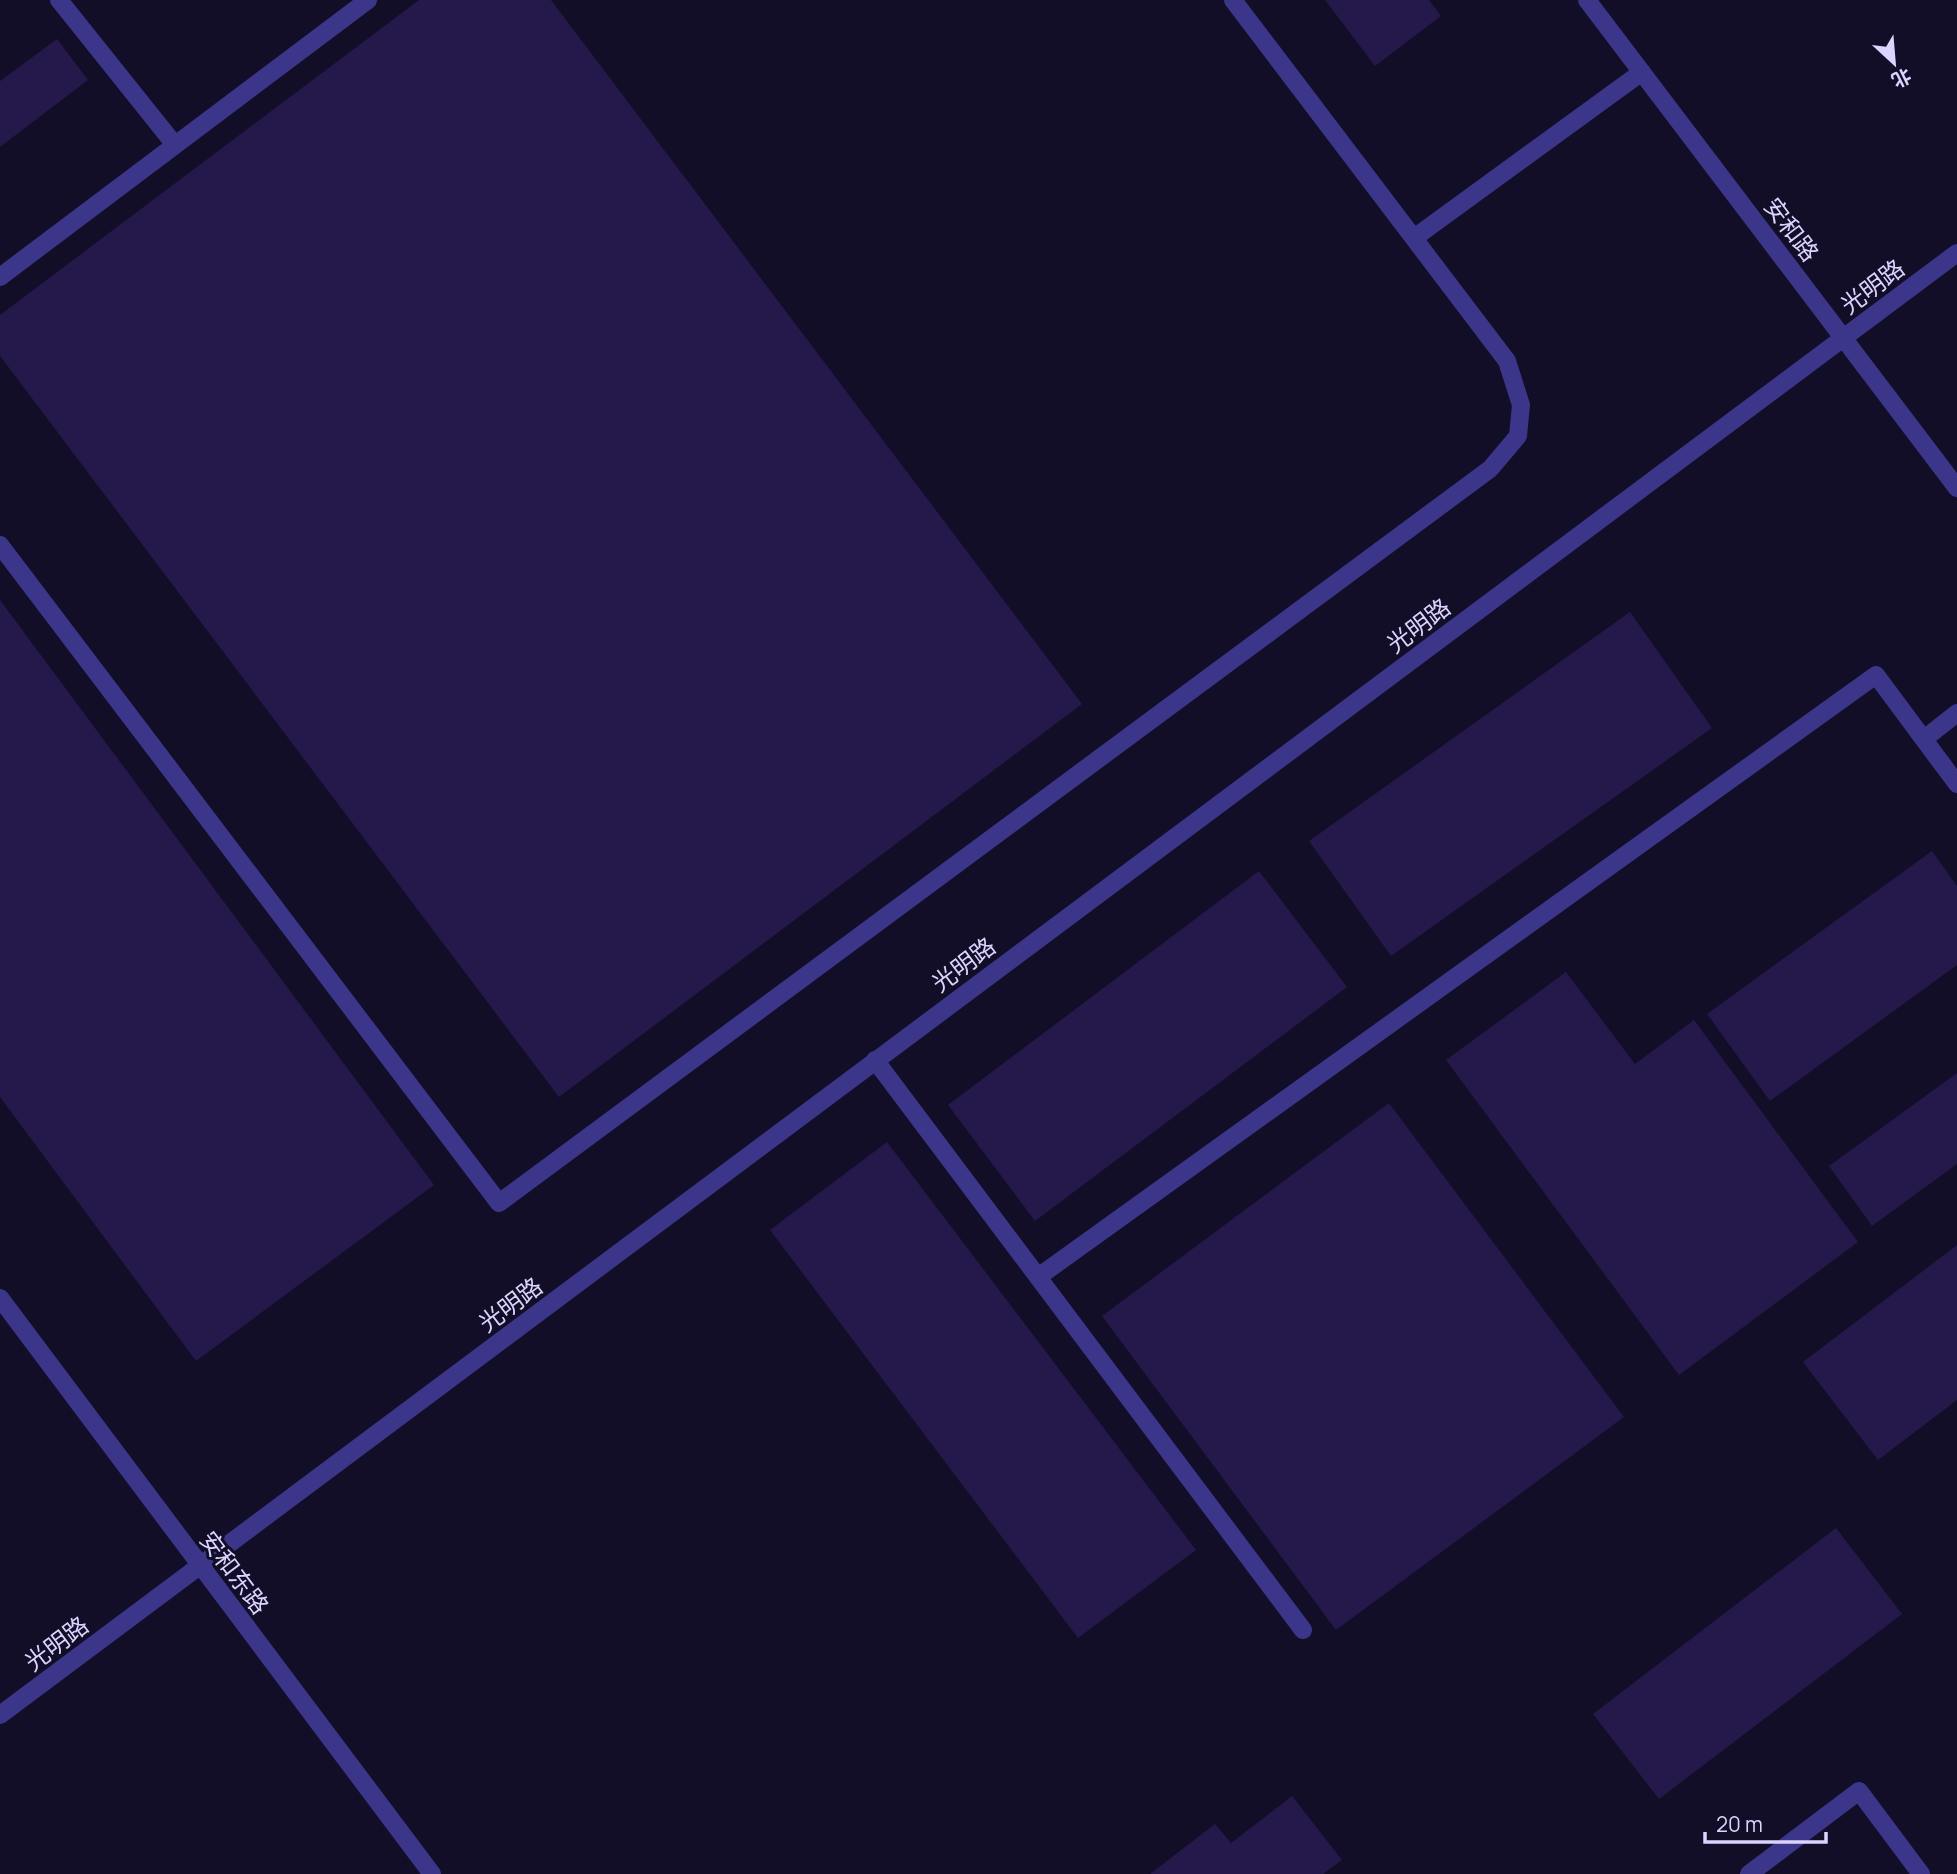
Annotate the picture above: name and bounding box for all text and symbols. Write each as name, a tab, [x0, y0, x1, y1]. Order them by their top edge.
north arrow	[1859, 28, 1929, 98]
text: 北	[1887, 62, 1916, 94]
street label: 安和路	[1757, 190, 1827, 268]
street label: 光明路	[1833, 251, 1911, 321]
street label: 光明路	[1379, 590, 1457, 660]
street label: 光明路	[924, 929, 1002, 999]
street label: 光明路	[471, 1269, 549, 1339]
street label: 安和东路	[193, 1524, 277, 1620]
street label: 光明路	[17, 1608, 95, 1678]
scale bar	[1705, 1800, 1826, 1844]
text: 20 m	[1716, 1810, 1763, 1838]

